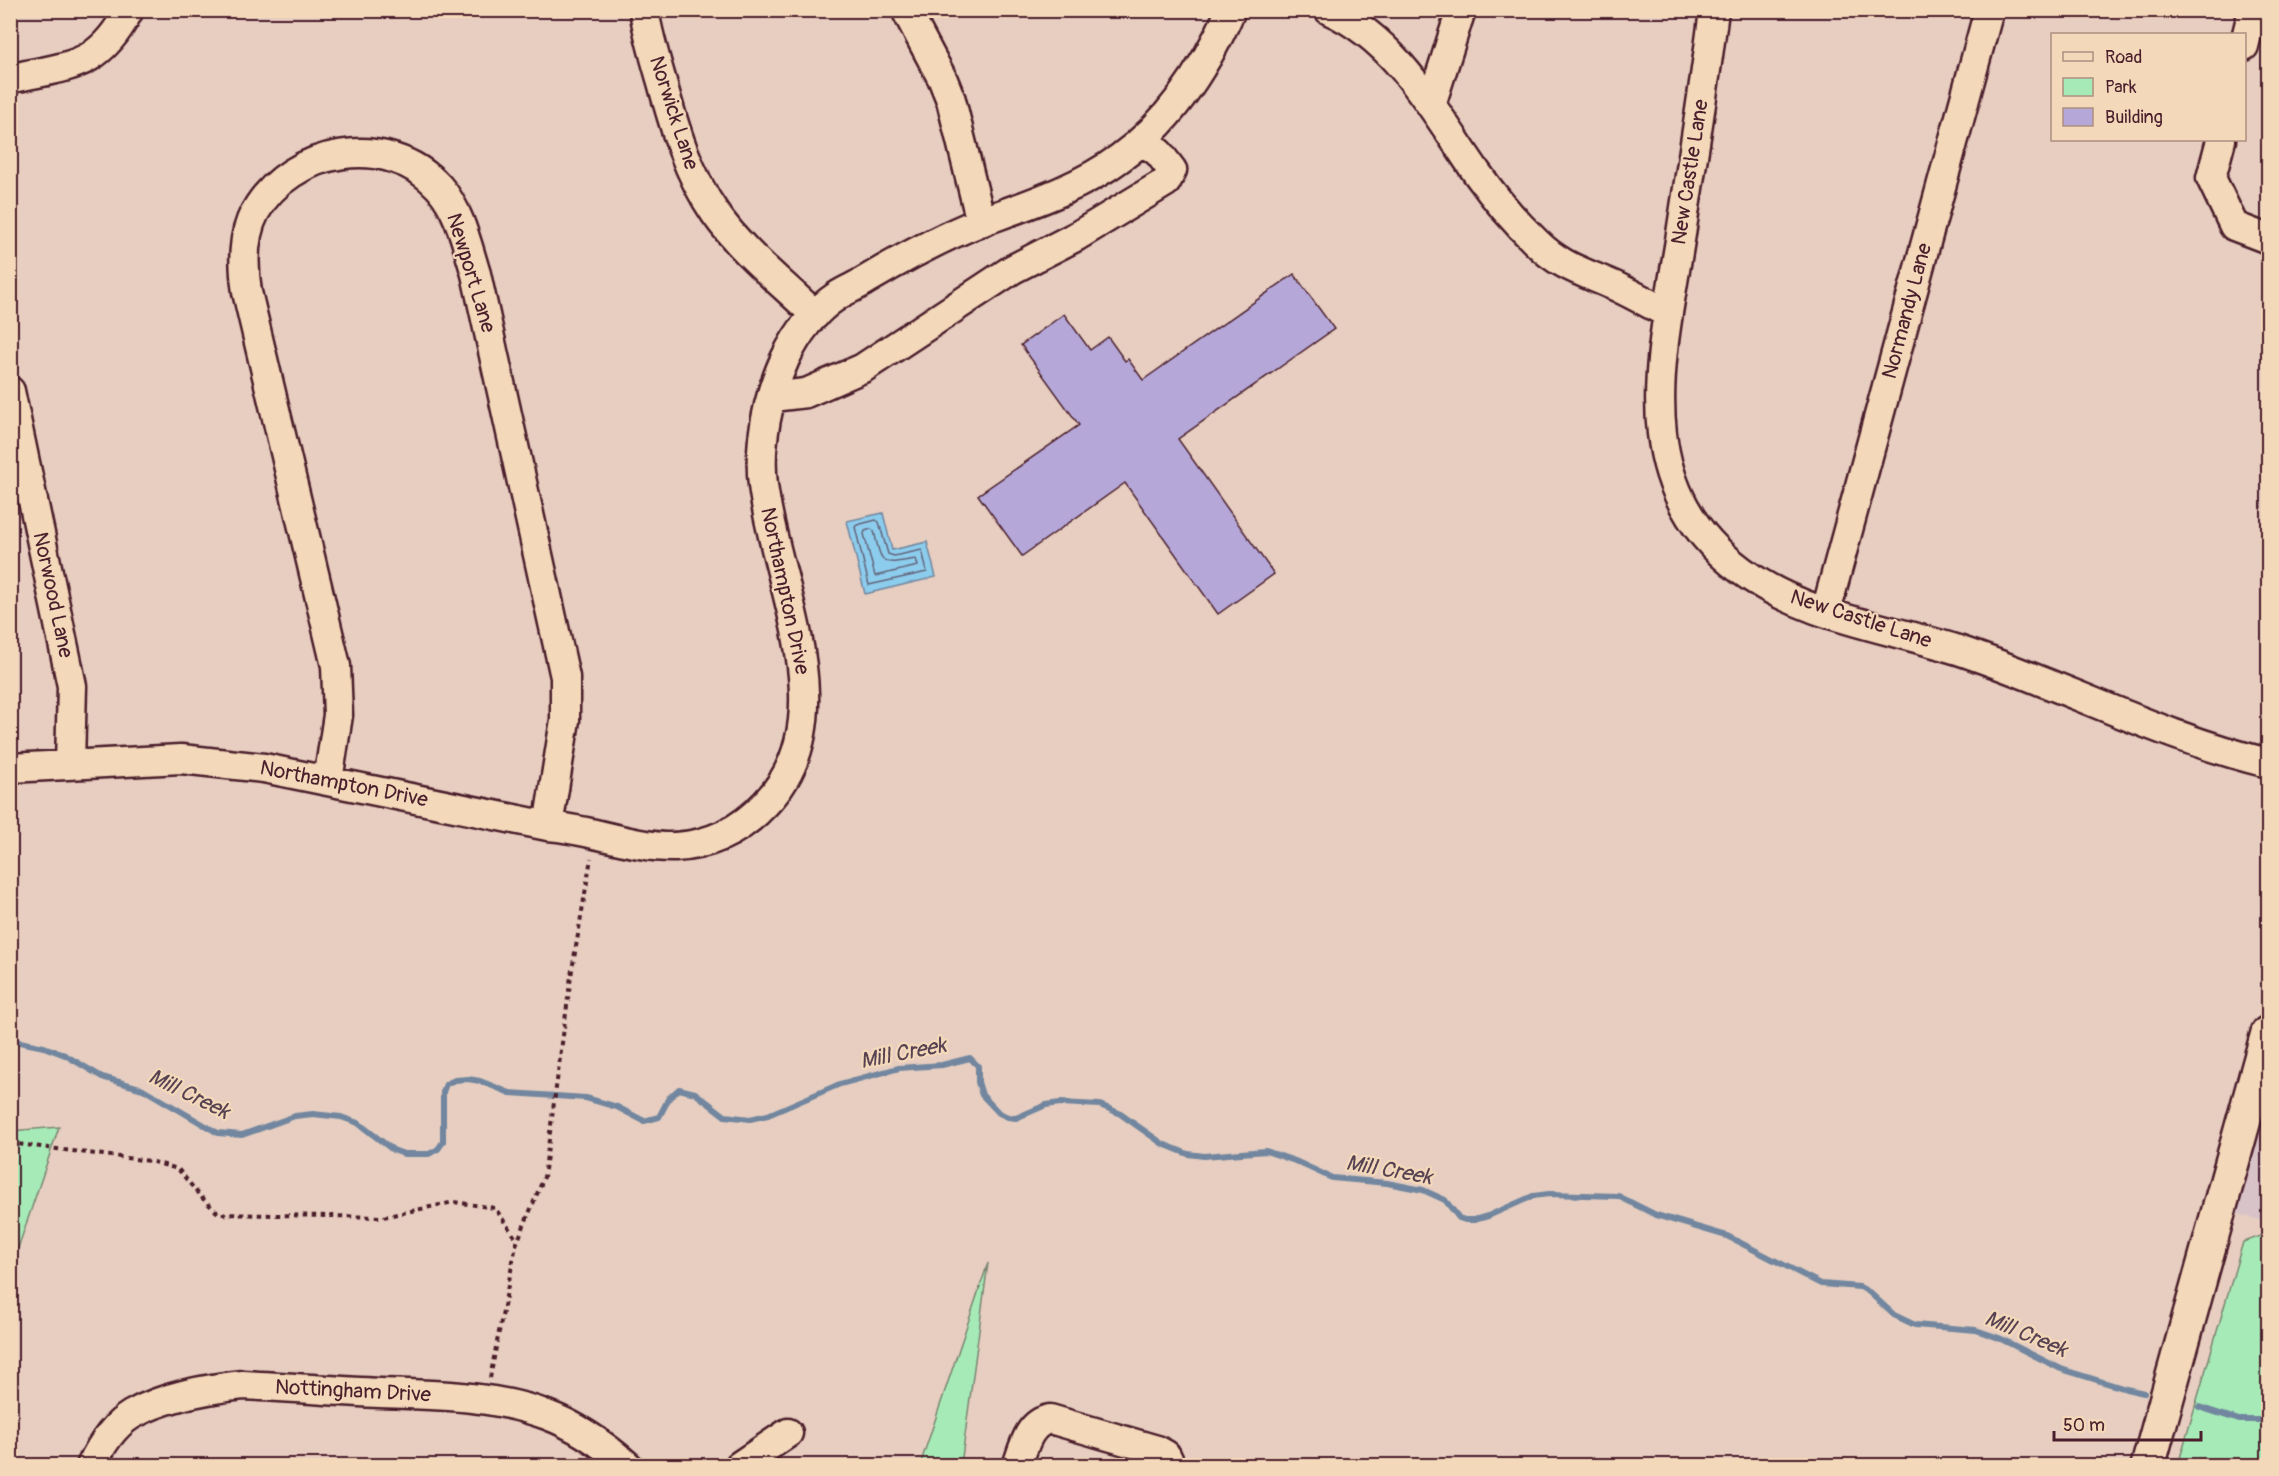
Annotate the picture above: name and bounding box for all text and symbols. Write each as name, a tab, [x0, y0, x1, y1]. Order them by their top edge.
legend	[2051, 33, 2246, 141]
text: Road	[2105, 46, 2142, 69]
street label: Norwick Lane	[643, 53, 705, 174]
text: Park	[2105, 76, 2137, 99]
street label: New Castle Lane	[1665, 97, 1715, 247]
text: Building	[2105, 106, 2163, 129]
street label: Newport Lane	[440, 210, 502, 337]
street label: Normandy Lane	[1876, 239, 1938, 382]
street label: Northampton Drive	[754, 505, 816, 678]
street label: Norwood Lane	[27, 530, 80, 661]
street label: New Castle Lane	[1787, 583, 1936, 655]
street label: Northampton Drive	[258, 754, 431, 814]
water label: Mill Creek	[858, 1031, 950, 1075]
water label: Mill Creek	[144, 1062, 236, 1126]
water label: Mill Creek	[1344, 1149, 1436, 1192]
water label: Mill Creek	[1981, 1304, 2073, 1365]
street label: Nottingham Drive	[274, 1373, 432, 1409]
scale bar	[2054, 1404, 2201, 1442]
text: 50 m	[2063, 1414, 2105, 1437]

